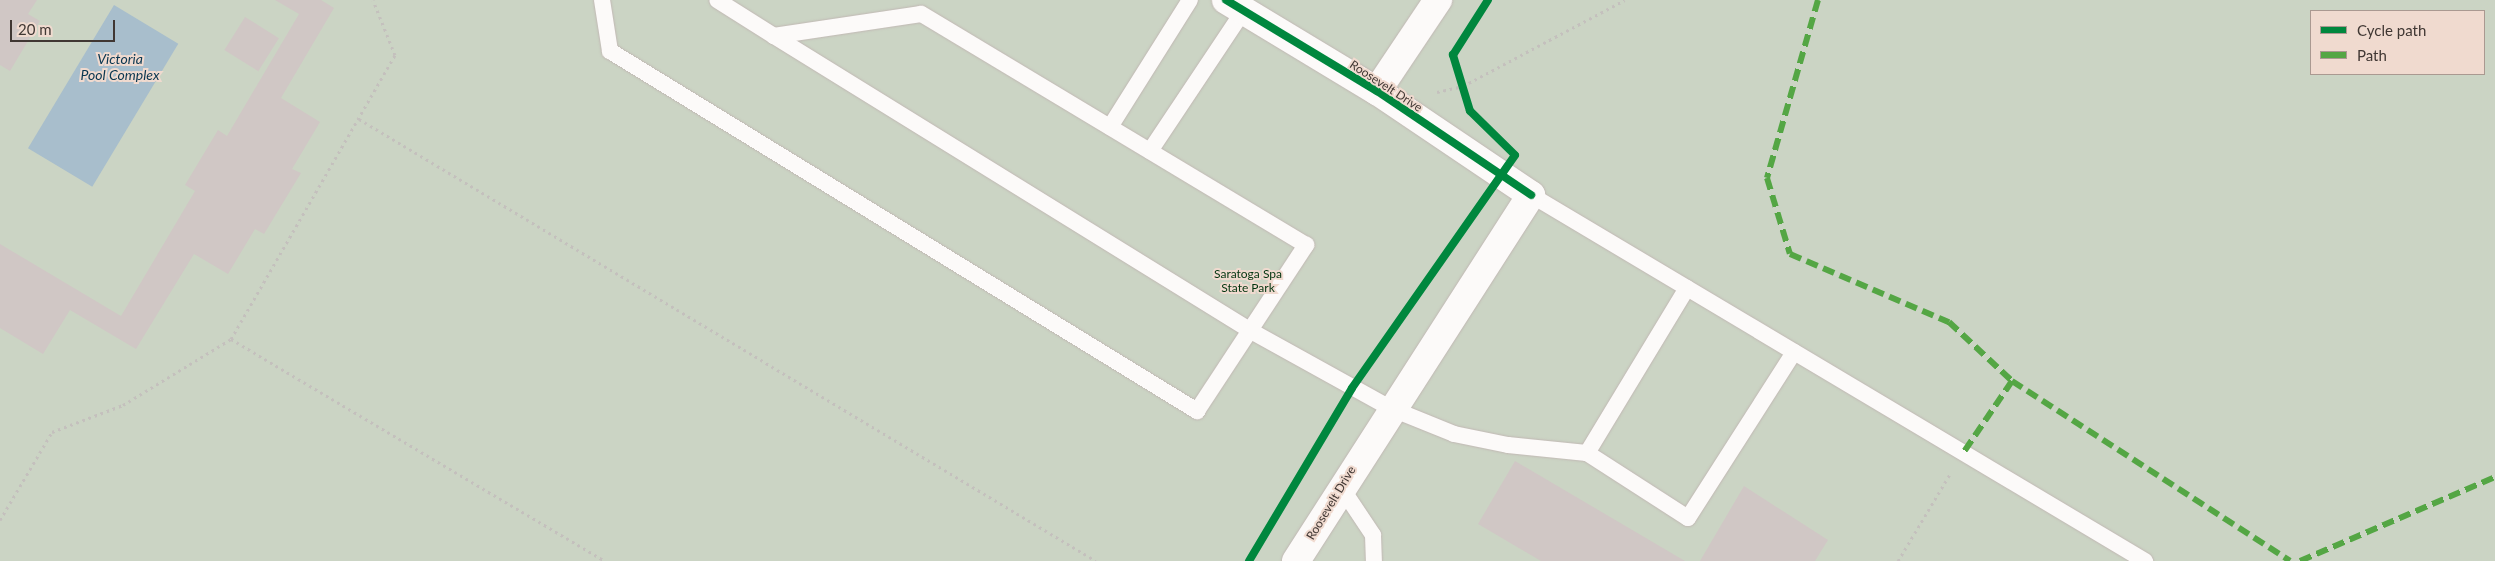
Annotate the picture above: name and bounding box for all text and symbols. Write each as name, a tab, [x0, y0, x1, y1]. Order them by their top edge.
scale bar	[12, 10, 118, 42]
legend	[2310, 10, 2485, 75]
text: 20 m	[18, 20, 52, 38]
text: Cycle path	[2357, 21, 2426, 39]
text: Path	[2357, 46, 2387, 64]
water label: Victoria Pool Complex	[80, 51, 160, 84]
street label: Roosevelt Drive	[1347, 57, 1425, 115]
park label: Saratoga Spa State Park	[1214, 267, 1282, 295]
street label: Roosevelt Drive	[1303, 464, 1359, 542]

